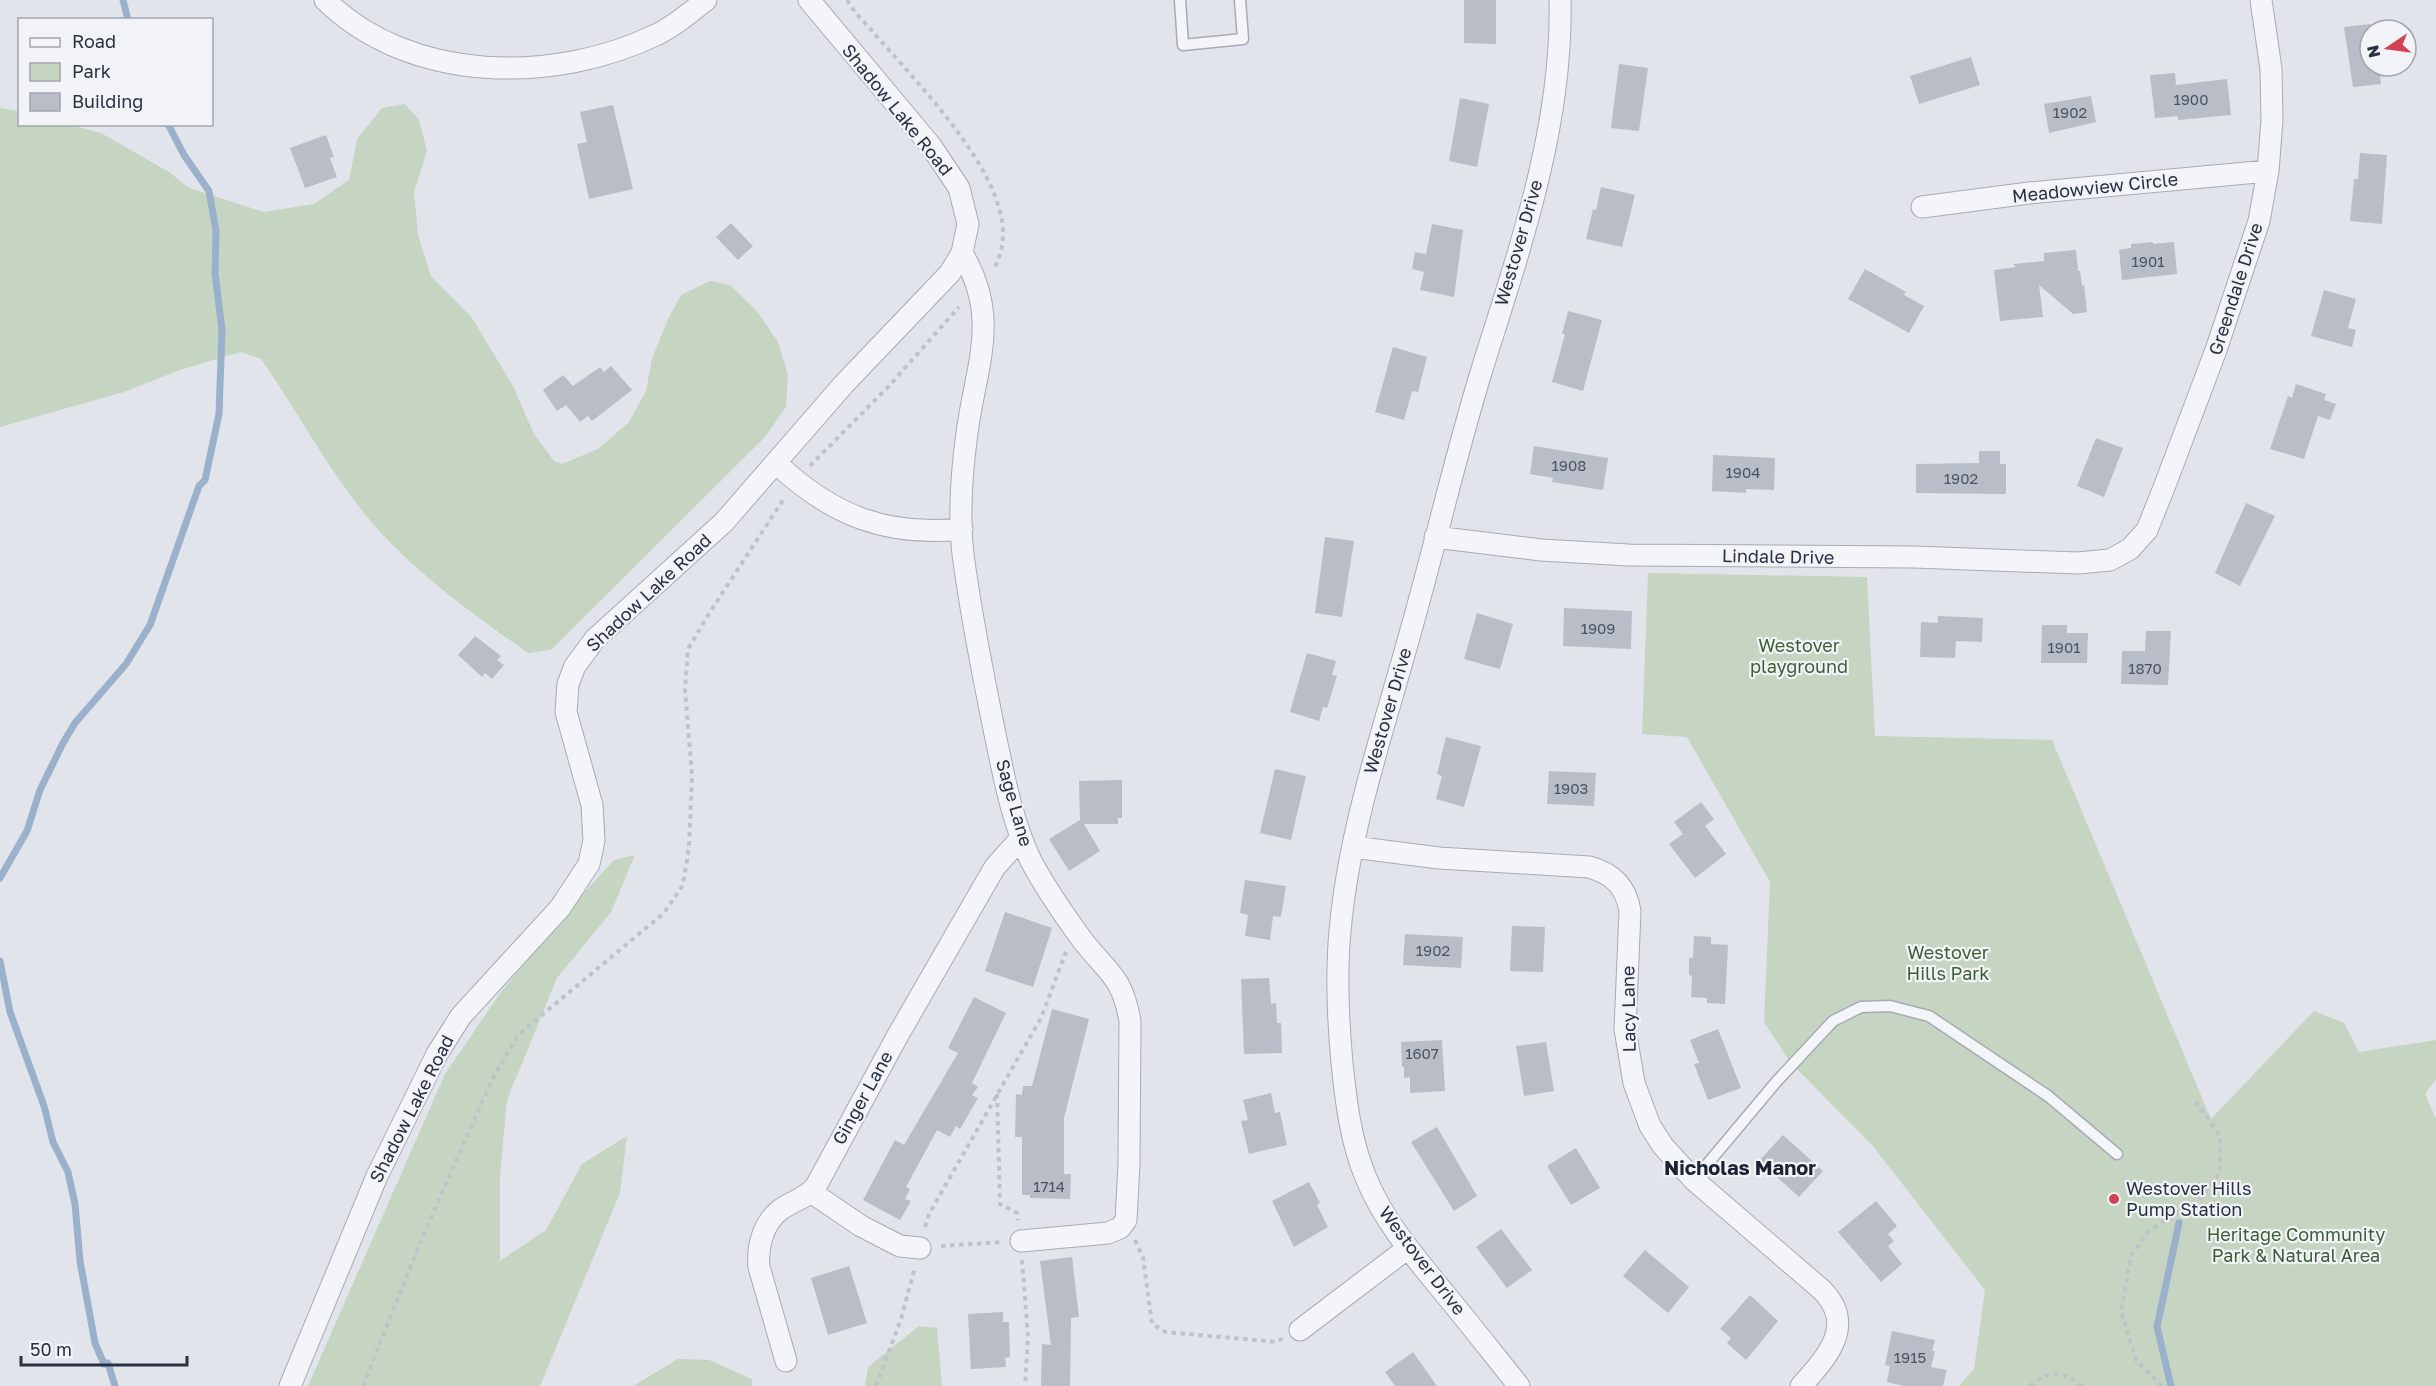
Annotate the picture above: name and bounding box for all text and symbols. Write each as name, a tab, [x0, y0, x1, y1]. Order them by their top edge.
legend	[18, 18, 213, 126]
north arrow	[2358, 18, 2418, 78]
text: Road	[72, 30, 116, 52]
street label: Shadow Lake Road	[838, 39, 958, 180]
text: N	[2362, 43, 2384, 60]
text: Park	[72, 60, 111, 82]
text: Building	[72, 90, 143, 112]
house number: 1900	[2174, 90, 2208, 108]
house number: 1902	[2053, 103, 2087, 121]
street label: Meadowview Circle	[2011, 167, 2179, 207]
street label: Westover Drive	[1489, 177, 1547, 308]
street label: Greendale Drive	[2203, 220, 2267, 358]
house number: 1901	[2132, 252, 2164, 270]
house number: 1908	[1552, 456, 1586, 474]
house number: 1904	[1726, 463, 1760, 481]
house number: 1902	[1944, 469, 1978, 487]
street label: Shadow Lake Road	[581, 529, 715, 656]
street label: Lindale Drive	[1722, 544, 1834, 568]
house number: 1909	[1581, 619, 1615, 637]
park label: Westover playground	[1750, 634, 1848, 677]
house number: 1901	[2048, 638, 2080, 656]
street label: Westover Drive	[1358, 645, 1416, 776]
house number: 1870	[2128, 659, 2162, 677]
street label: Sage Lane	[992, 757, 1038, 849]
house number: 1903	[1554, 779, 1588, 797]
house number: 1902	[1416, 941, 1450, 959]
park label: Westover Hills Park	[1906, 941, 1990, 984]
street label: Lacy Lane	[1616, 965, 1640, 1053]
street label: Shadow Lake Road	[364, 1031, 458, 1186]
house number: 1607	[1405, 1044, 1439, 1062]
street label: Ginger Lane	[827, 1047, 897, 1148]
district label: Nicholas Manor	[1664, 1155, 1816, 1179]
house number: 1714	[1033, 1177, 1065, 1195]
place label: Westover Hills Pump Station	[2126, 1177, 2251, 1220]
marker: Westover Hills Pump Station	[2107, 1192, 2121, 1206]
street label: Westover Drive	[1375, 1202, 1471, 1319]
park label: Heritage Community Park & Natural Area	[2207, 1223, 2385, 1266]
scale bar	[21, 1329, 188, 1367]
text: 50 m	[30, 1338, 72, 1360]
house number: 1915	[1894, 1348, 1926, 1366]

